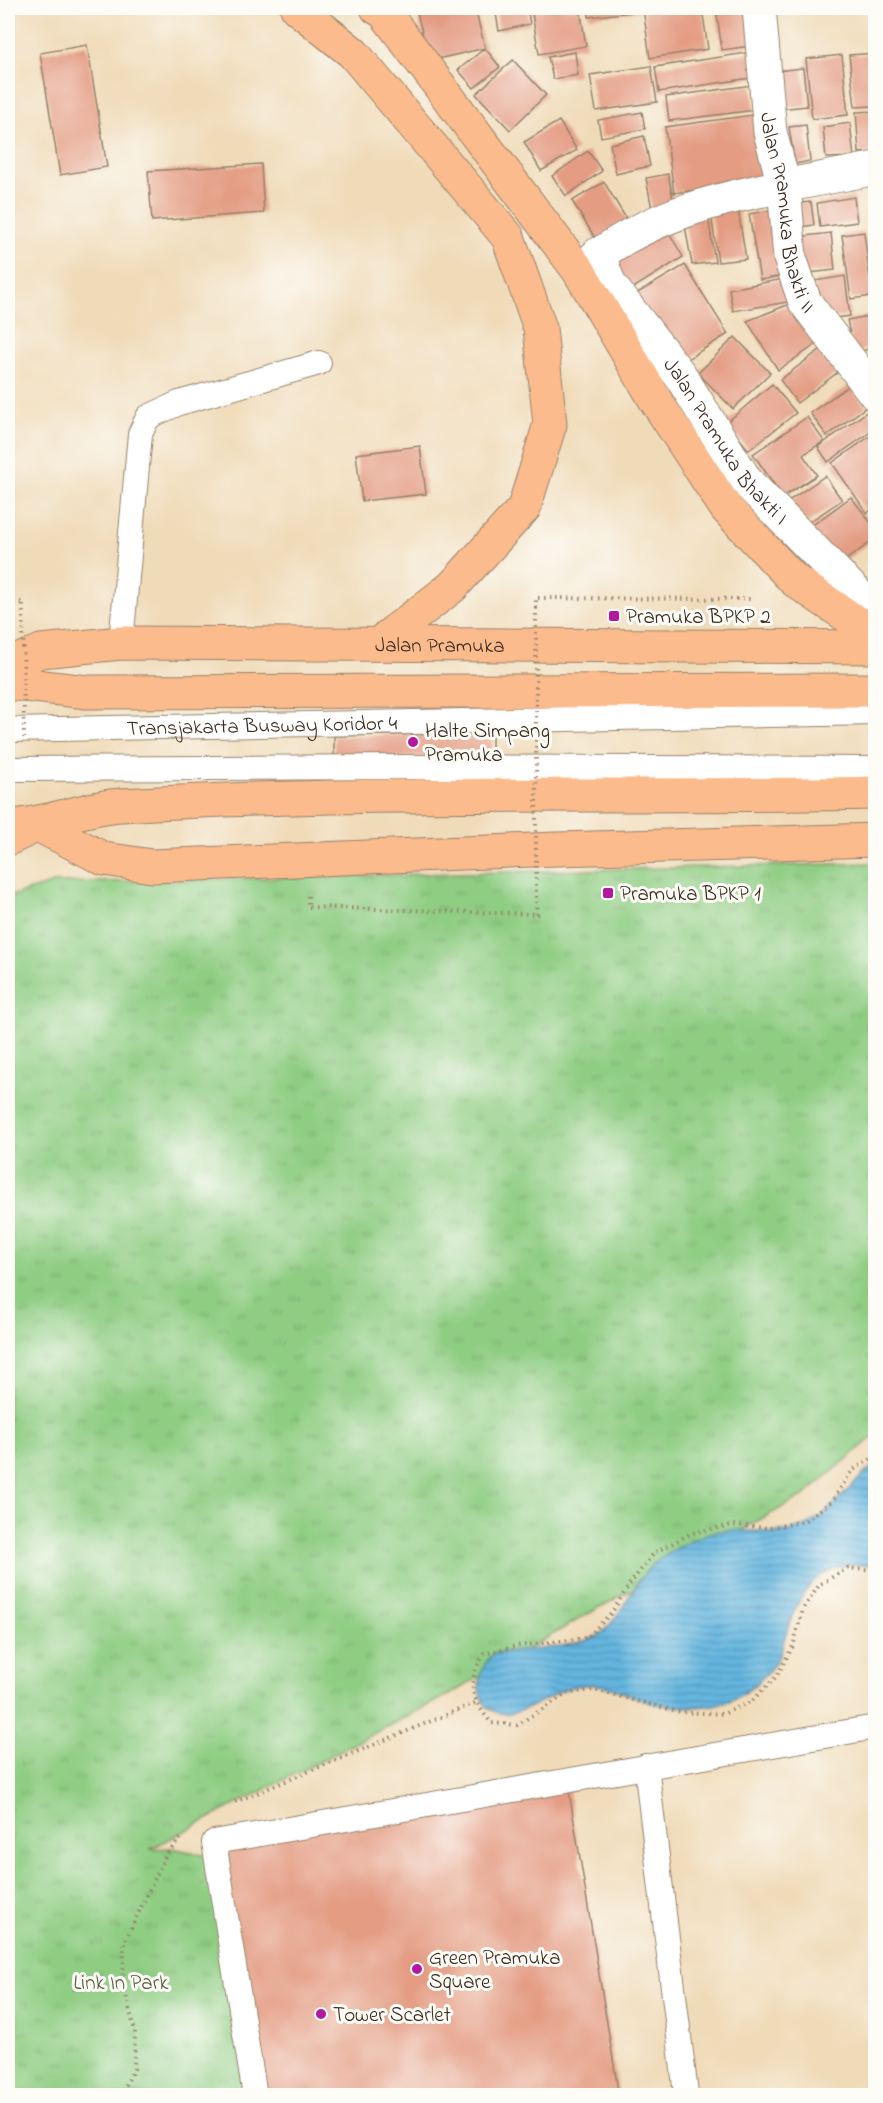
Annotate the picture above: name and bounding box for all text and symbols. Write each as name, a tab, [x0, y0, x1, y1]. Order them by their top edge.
street label: Jalan Pramuka Bhakti II	[751, 111, 821, 320]
street label: Jalan Pramuka Bhakti I	[655, 352, 794, 532]
place label: Pramuka BPKP 2	[626, 603, 771, 633]
marker: Pramuka BPKP 2	[607, 609, 621, 623]
street label: Jalan Pramuka	[375, 631, 505, 662]
street label: Transjakarta Busway Koridor 4	[126, 709, 398, 745]
place label: Halte Simpang Pramuka	[425, 717, 550, 771]
marker: Halte Simpang Pramuka	[406, 735, 420, 749]
place label: Pramuka BPKP 1	[620, 880, 761, 910]
marker: Pramuka BPKP 1	[601, 886, 615, 900]
place label: Green Pramuka Square	[429, 1944, 561, 1998]
marker: Green Pramuka Square	[410, 1962, 424, 1976]
park label: Link In Park	[74, 1969, 169, 1999]
place label: Tower Scarlet	[333, 2001, 451, 2031]
marker: Tower Scarlet	[314, 2007, 328, 2021]

